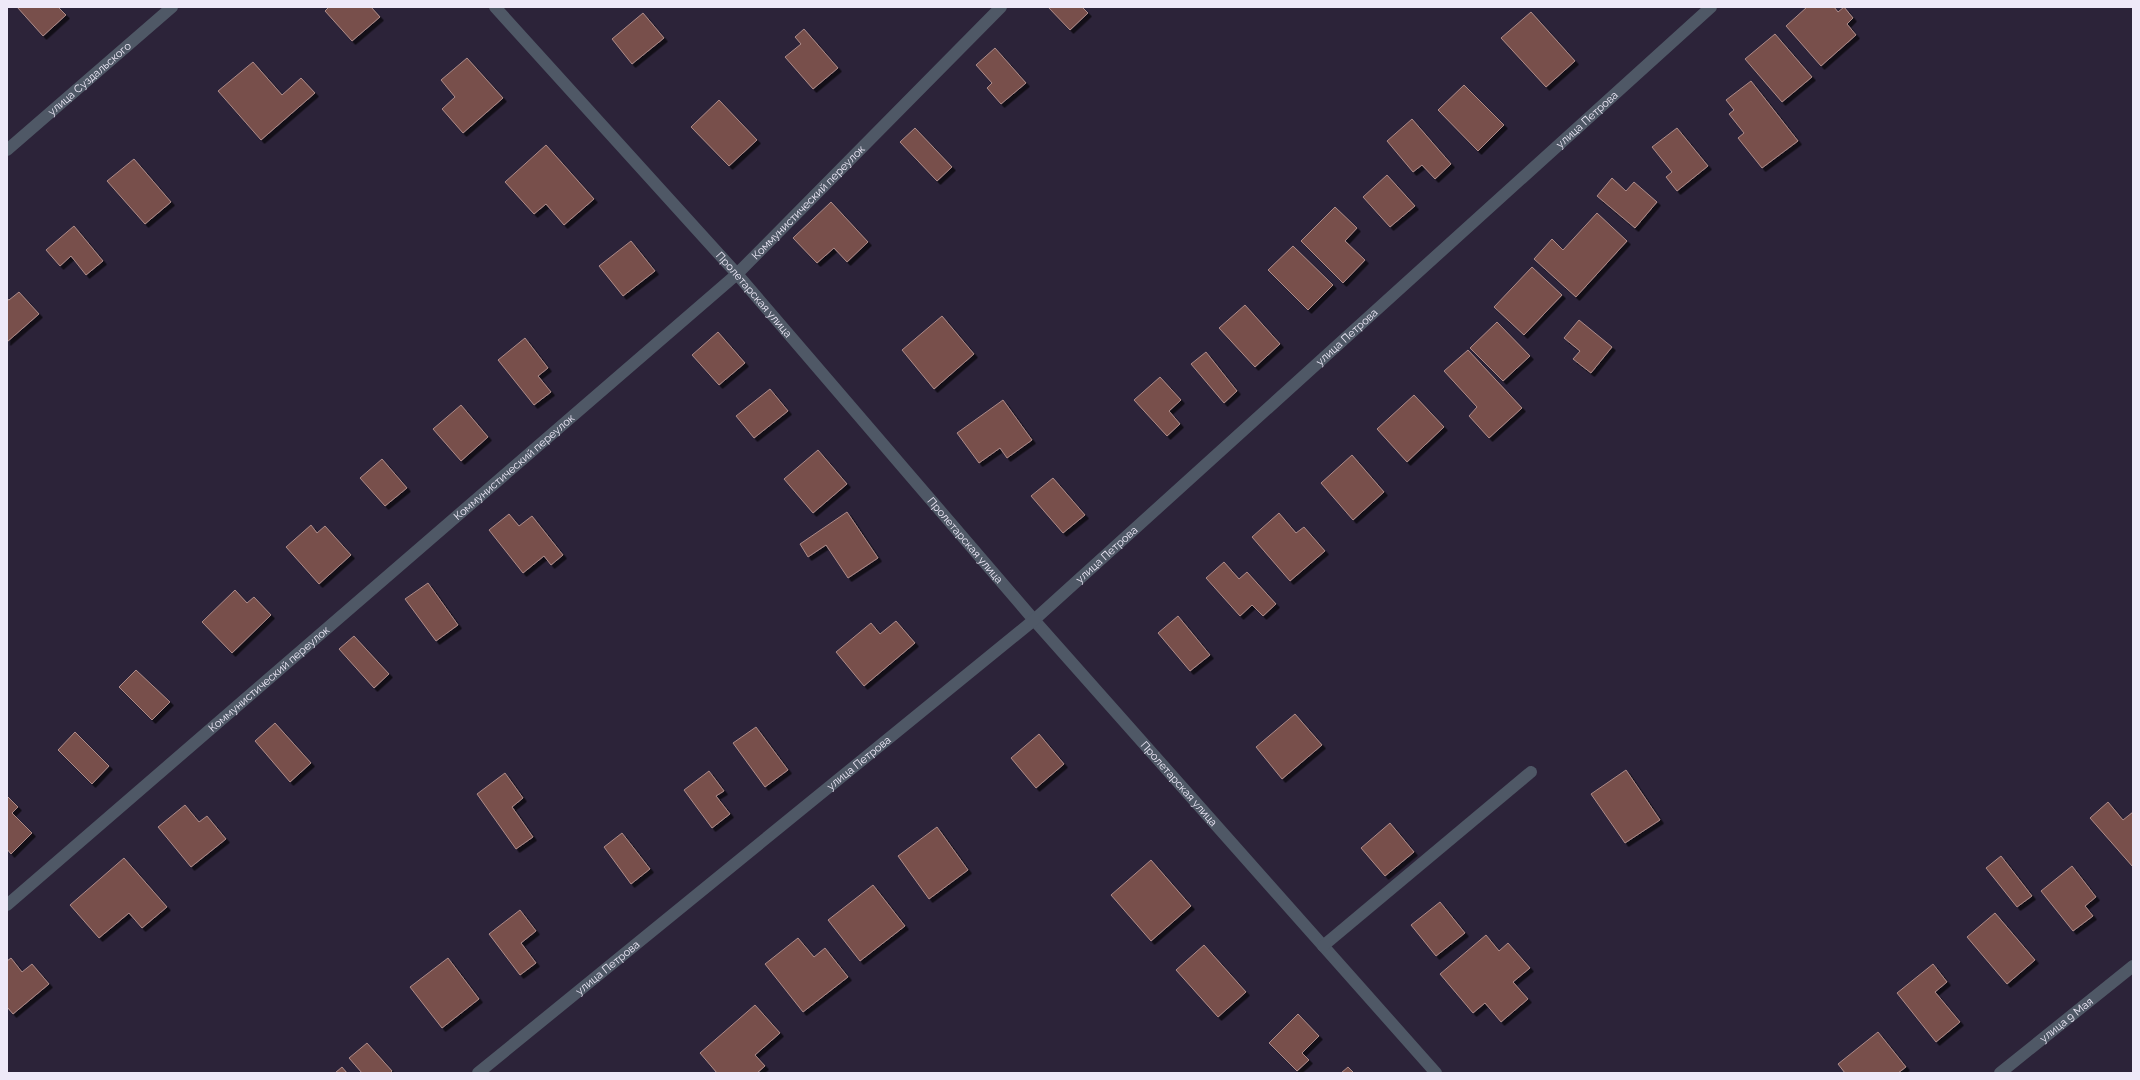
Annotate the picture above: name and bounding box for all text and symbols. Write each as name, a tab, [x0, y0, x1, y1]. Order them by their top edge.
street label: улица Суздальского	[46, 39, 134, 118]
street label: улица Петрова	[1554, 89, 1621, 151]
street label: Коммунистический переулок	[749, 142, 868, 262]
street label: Пролетарская улица	[713, 249, 794, 340]
street label: улица Петрова	[1313, 306, 1381, 369]
street label: Коммунистический переулок	[451, 411, 578, 523]
street label: Пролетарская улица	[925, 495, 1005, 586]
street label: улица Петрова	[1073, 523, 1140, 586]
street label: Коммунистический переулок	[206, 623, 332, 735]
street label: улица Петрова	[824, 733, 894, 793]
street label: Пролетарская улица	[1138, 739, 1220, 829]
street label: улица Петрова	[573, 938, 642, 998]
street label: улица 9 Мая	[2037, 995, 2096, 1045]

